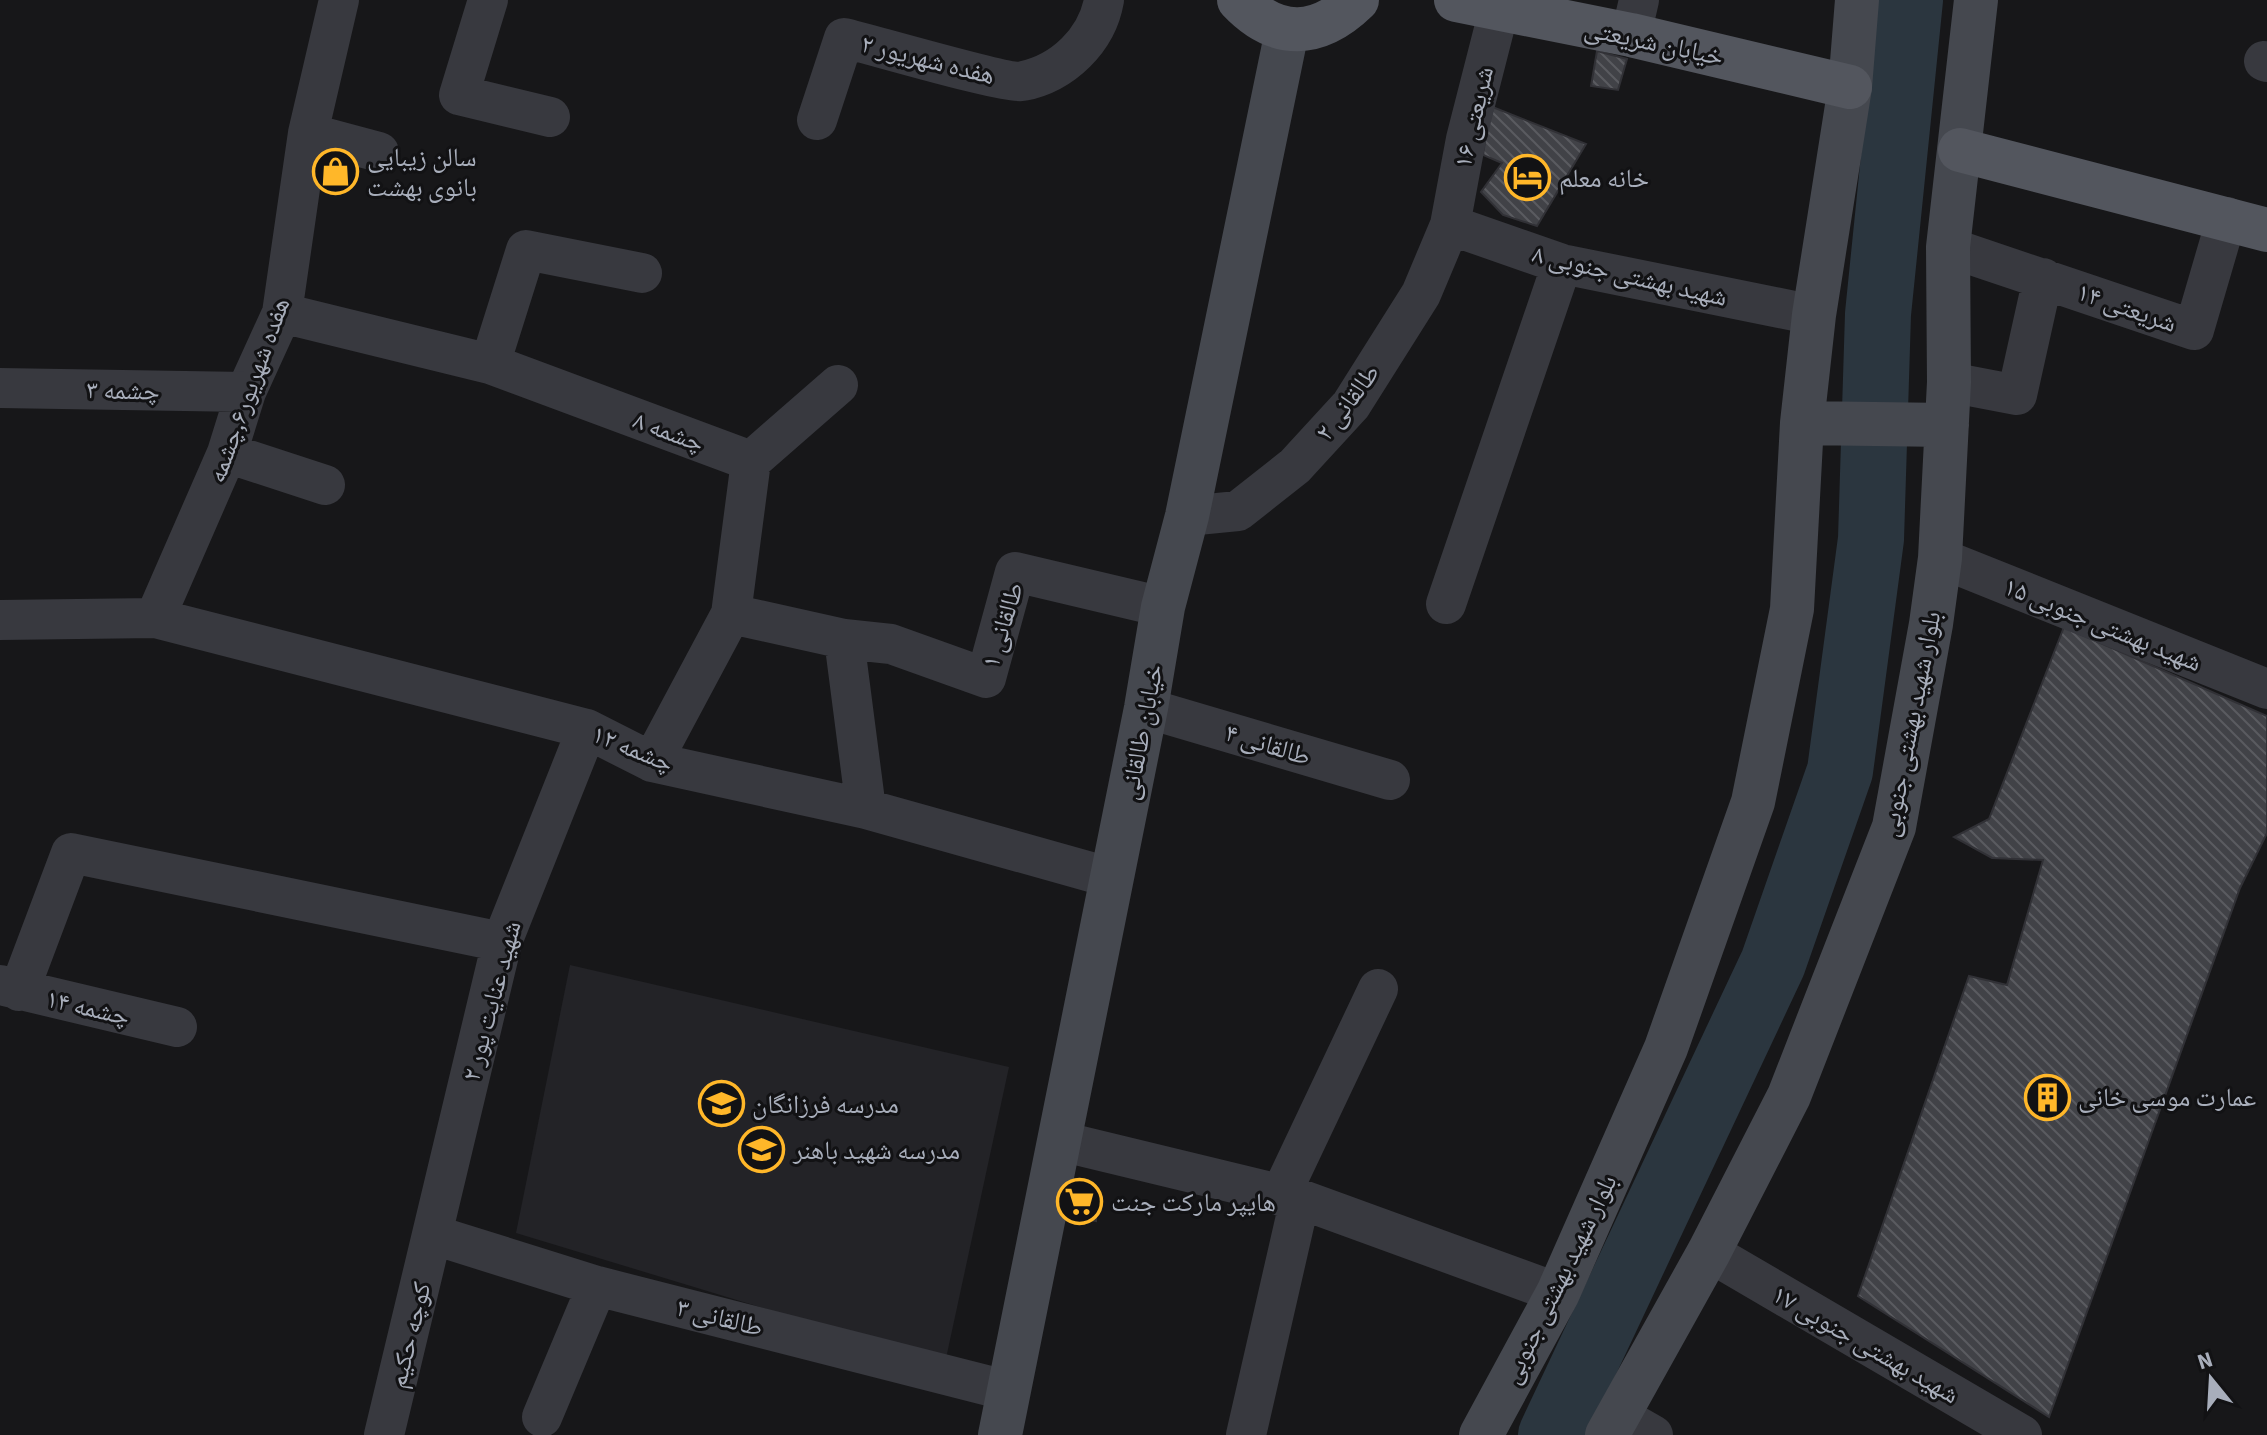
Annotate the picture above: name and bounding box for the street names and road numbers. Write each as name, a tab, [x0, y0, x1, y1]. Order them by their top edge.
street label: خیابان شریعتی	[1581, 10, 1727, 75]
street label: هفده شهریور ۲	[857, 25, 999, 94]
street label: شریعتی ۱۶	[1444, 63, 1503, 171]
street label: شهید بهشتی جنوبی ۸	[1529, 235, 1731, 316]
street label: شریعتی ۱۴	[2072, 273, 2182, 342]
street label: هفده شهریور۶,چشمه	[198, 292, 299, 488]
street label: طالقانی ۲	[1306, 356, 1389, 448]
street label: چشمه ۳	[86, 371, 160, 410]
street label: چشمه ۸	[628, 402, 710, 461]
street label: شهید بهشتی جنوبی ۱۵	[1998, 568, 2207, 681]
street label: طالقانی ۱	[972, 578, 1033, 673]
street label: بلوار شهید بهشتی جنوبی	[1870, 608, 1951, 840]
street label: خیابان طالقانی	[1110, 661, 1173, 803]
street label: طالقانی ۴	[1220, 714, 1315, 775]
street label: چشمه ۱۲	[587, 715, 679, 782]
street label: شهید عنایت پور ۲	[452, 917, 531, 1085]
street label: چشمه ۱۴	[42, 980, 133, 1035]
street label: بلوار شهید بهشتی جنوبی	[1493, 1168, 1626, 1390]
street label: شهید بهشتی جنوبی ۱۷	[1765, 1276, 1966, 1413]
street label: کوچه حکیم	[378, 1278, 441, 1392]
street label: طالقانی ۳	[673, 1289, 767, 1346]

